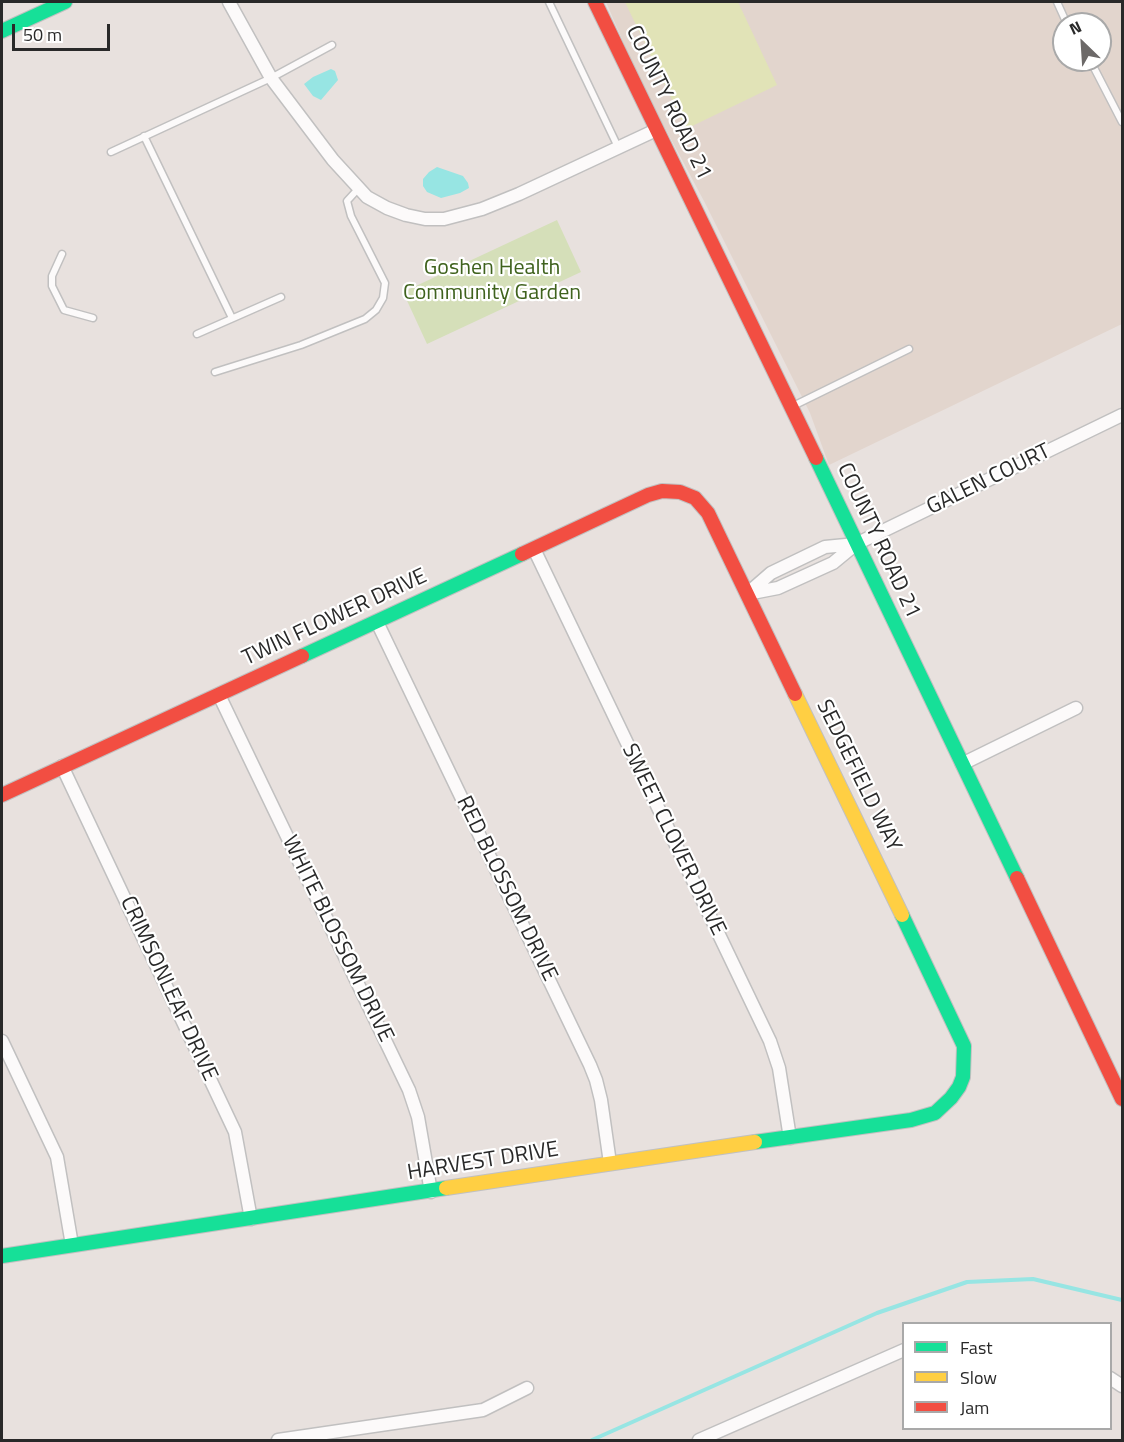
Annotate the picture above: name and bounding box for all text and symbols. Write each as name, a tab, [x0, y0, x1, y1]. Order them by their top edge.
scale bar	[15, 12, 112, 50]
north arrow	[1052, 12, 1112, 72]
text: N	[1065, 14, 1085, 41]
text: 50 m	[23, 21, 62, 48]
street label: COUNTY ROAD 21	[619, 22, 717, 184]
park label: Goshen Health Community Garden	[403, 256, 581, 308]
street label: GALEN COURT	[923, 439, 1055, 521]
street label: COUNTY ROAD 21	[831, 459, 925, 623]
street label: TWIN FLOWER DRIVE	[239, 564, 431, 672]
street label: SEDGEFIELD WAY	[810, 696, 906, 856]
street label: SWEET CLOVER DRIVE	[615, 740, 731, 940]
street label: RED BLOSSOM DRIVE	[450, 792, 562, 986]
street label: WHITE BLOSSOM DRIVE	[276, 832, 398, 1046]
street label: CRIMSONLEAF DRIVE	[114, 892, 222, 1086]
street label: HARVEST DRIVE	[406, 1137, 560, 1187]
legend	[902, 1322, 1112, 1430]
text: Fast	[960, 1334, 993, 1361]
text: Slow	[960, 1364, 997, 1391]
text: Jam	[960, 1394, 989, 1421]

